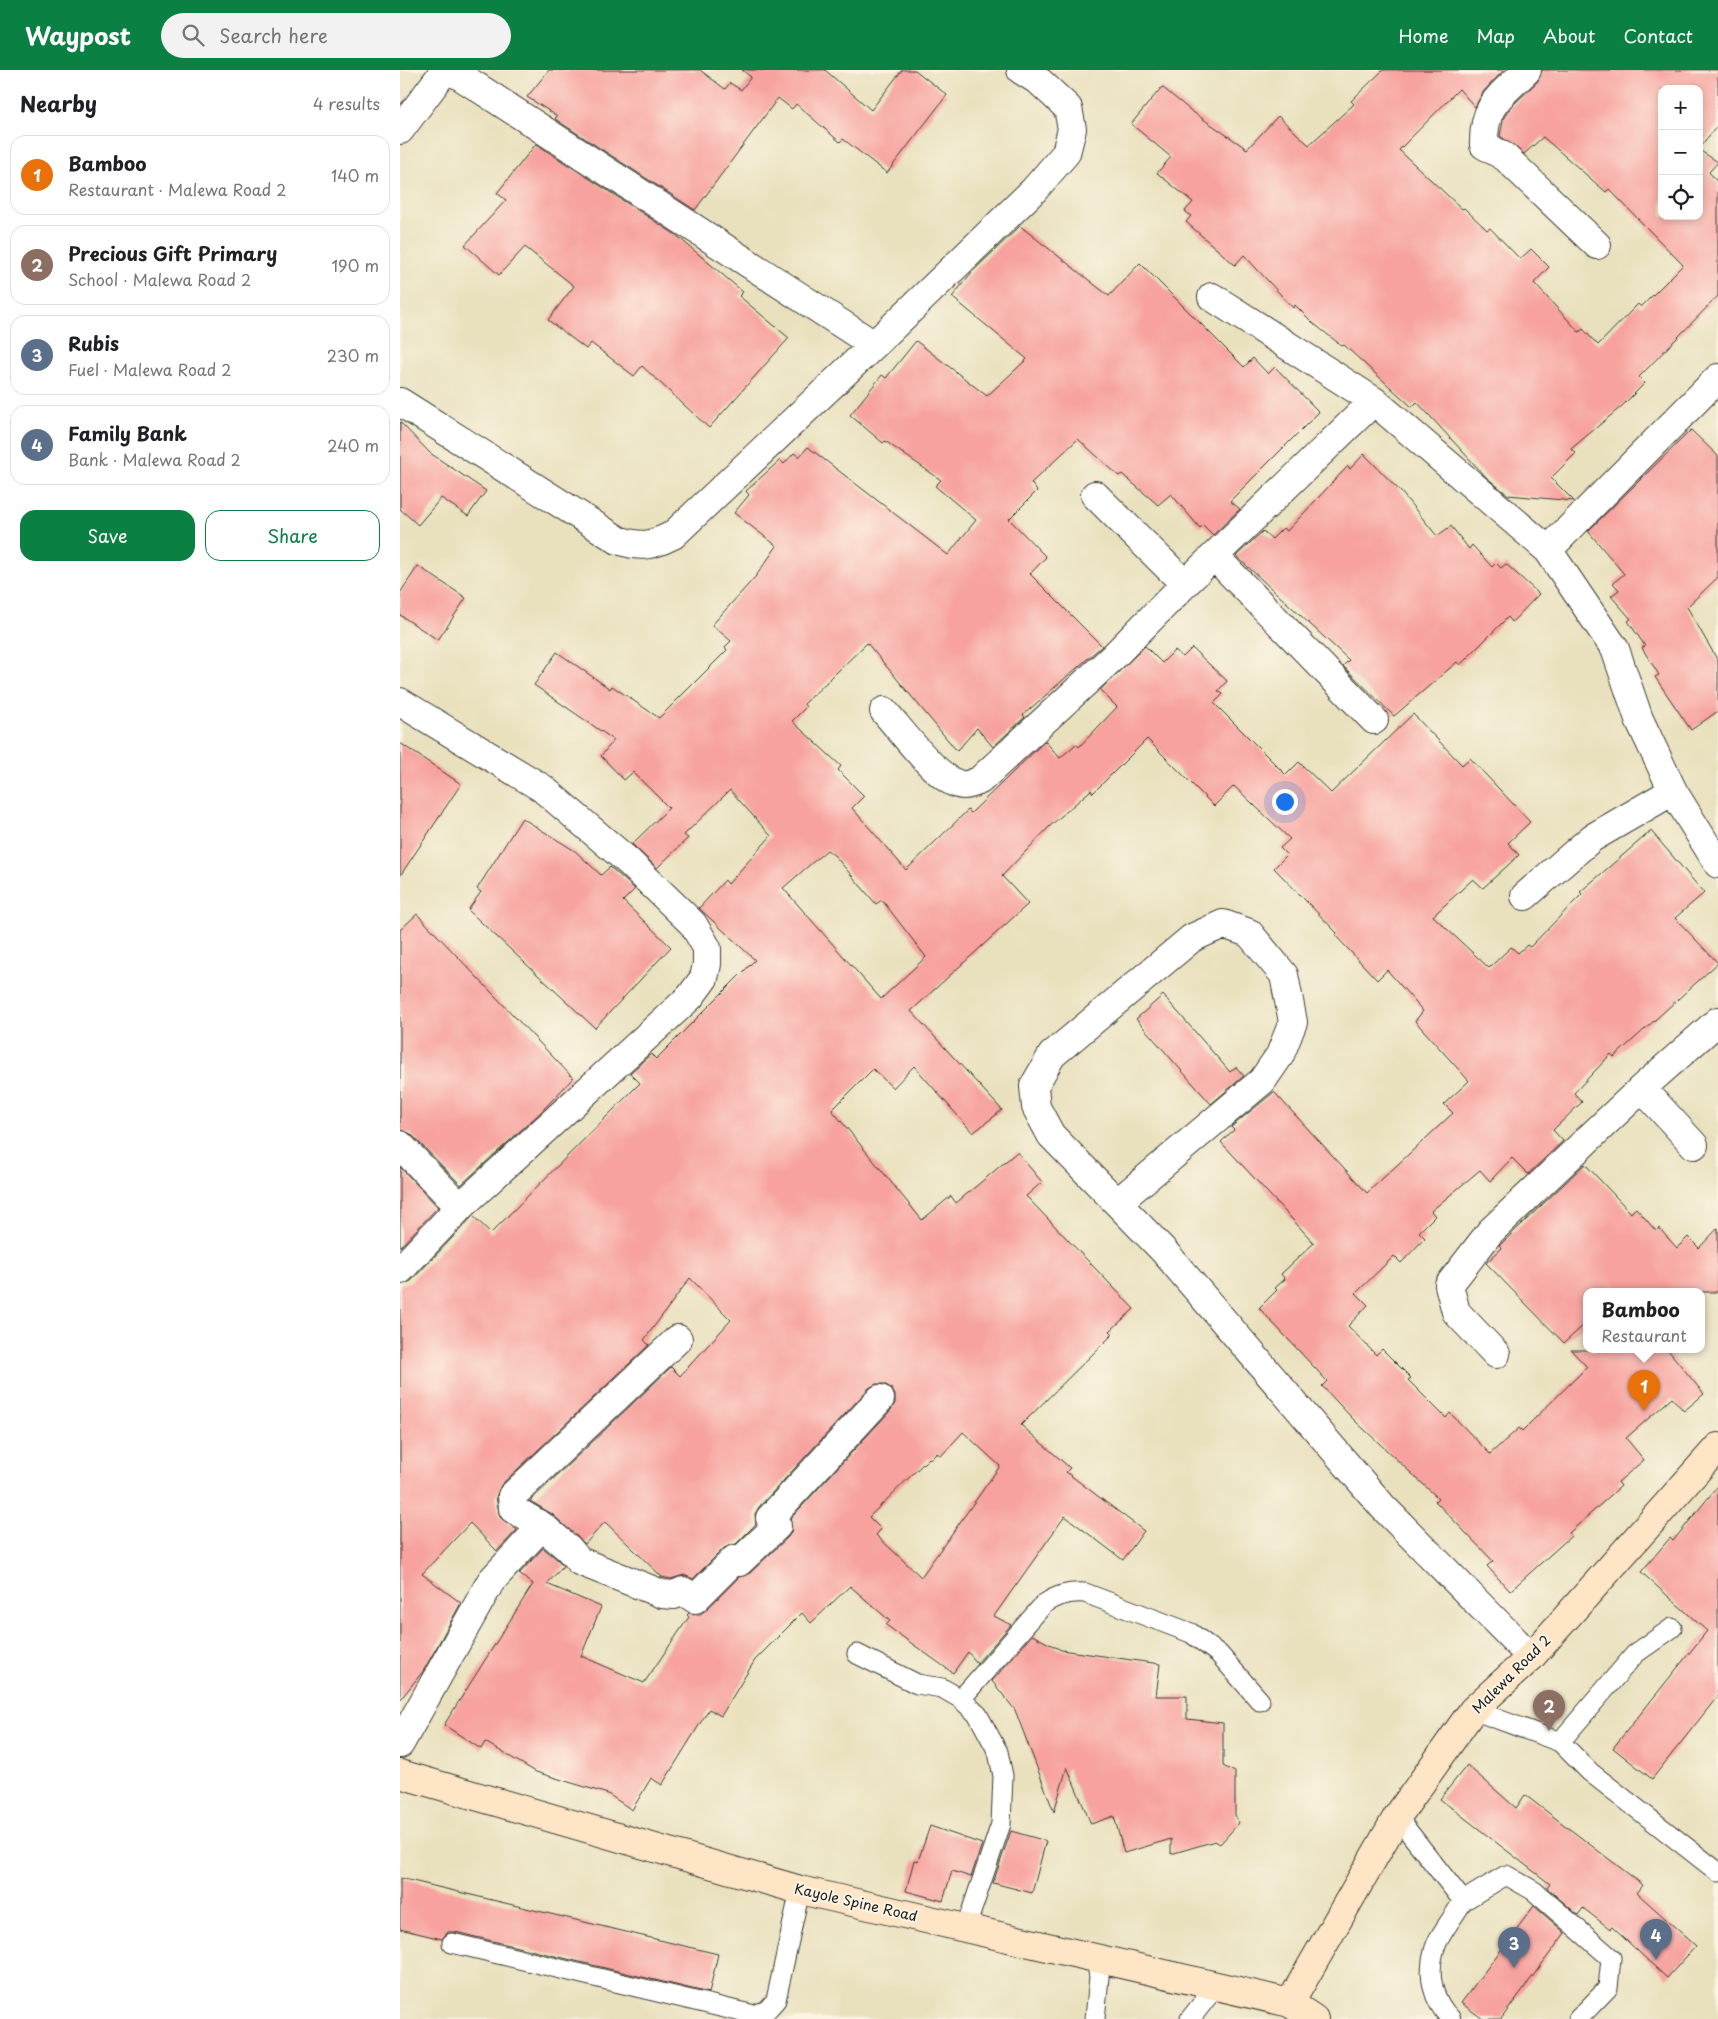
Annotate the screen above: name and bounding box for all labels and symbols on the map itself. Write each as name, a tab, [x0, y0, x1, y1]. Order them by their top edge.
your location	[1272, 789, 1298, 815]
pin: 1	[1628, 1370, 1660, 1411]
street label: Malewa Road 2	[1468, 1631, 1554, 1717]
pin: 2	[1533, 1690, 1565, 1731]
street label: Kayole Spine Road	[792, 1878, 920, 1926]
pin: 4	[1640, 1919, 1672, 1960]
pin: 3	[1498, 1927, 1530, 1968]

